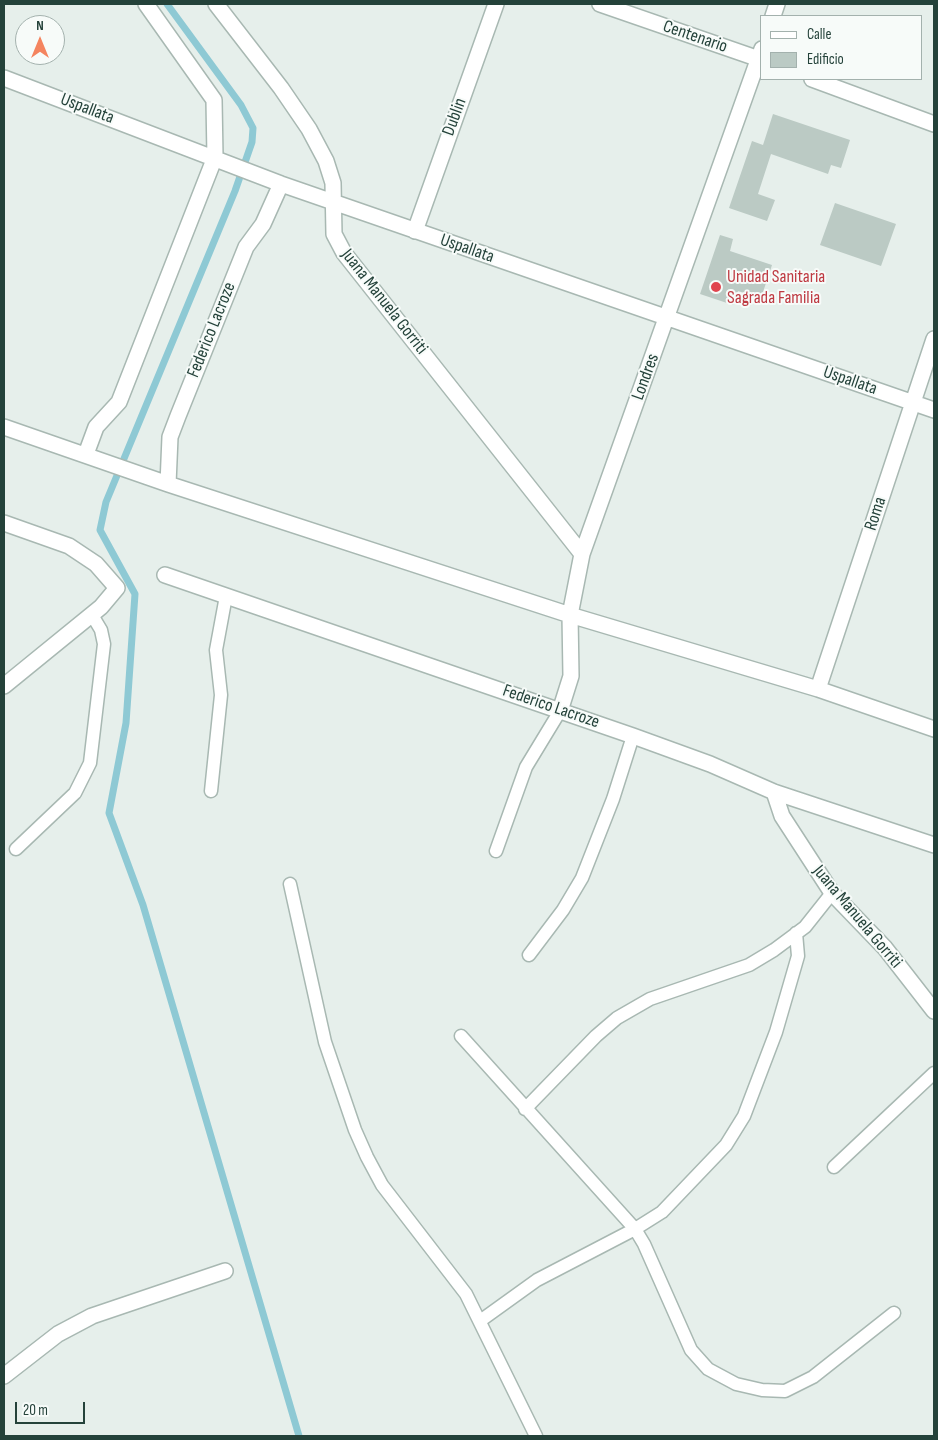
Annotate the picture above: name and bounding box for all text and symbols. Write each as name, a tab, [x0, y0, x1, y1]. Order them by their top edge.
north arrow	[15, 15, 65, 65]
legend	[760, 15, 923, 80]
street label: Centenario	[660, 16, 730, 58]
text: N	[36, 17, 44, 34]
text: Calle	[807, 25, 831, 44]
text: Edificio	[807, 50, 844, 69]
street label: Uspallata	[57, 89, 117, 129]
street label: Dublin	[438, 95, 472, 139]
street label: Uspallata	[437, 230, 497, 268]
street label: Juana Manuela Gorriti	[336, 245, 432, 359]
place label: Unidad Sanitaria Sagrada Familia	[727, 266, 825, 308]
street label: Federico Lacroze	[183, 279, 241, 381]
marker: Unidad Sanitaria Sagrada Familia	[709, 280, 723, 294]
street label: Londres	[628, 351, 664, 403]
street label: Uspallata	[820, 362, 880, 400]
street label: Roma	[860, 494, 892, 534]
street label: Federico Lacroze	[500, 680, 602, 734]
street label: Juana Manuela Gorriti	[808, 861, 906, 973]
scale bar	[18, 1392, 88, 1424]
text: 20 m	[23, 1401, 48, 1420]

